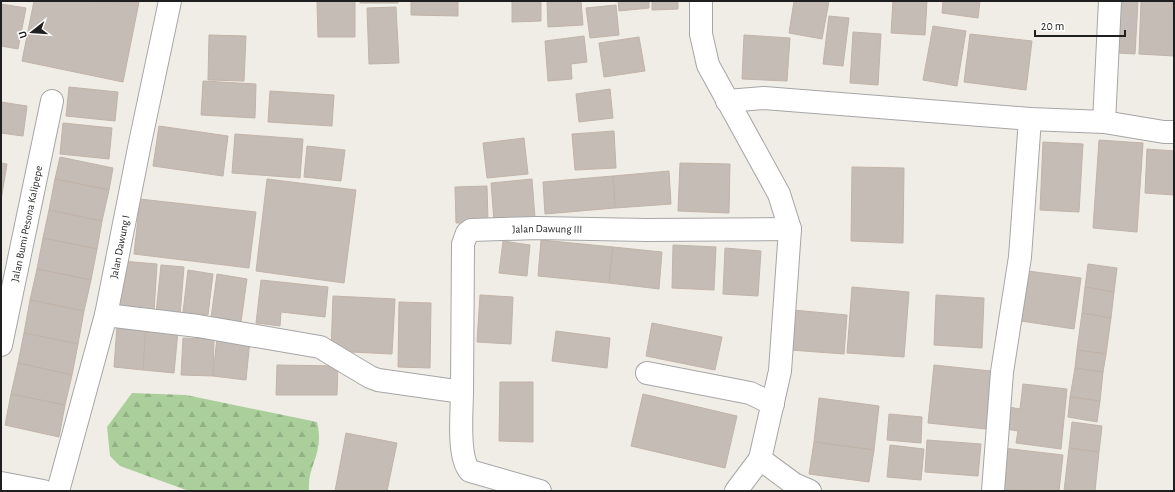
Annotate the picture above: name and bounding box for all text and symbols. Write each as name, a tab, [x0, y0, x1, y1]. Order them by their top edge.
north arrow	[12, 12, 52, 52]
scale bar	[1035, 12, 1125, 38]
text: 20 m	[1041, 20, 1064, 32]
text: U	[17, 30, 29, 40]
street label: Jalan Bumi Pesona Kalipepe	[9, 165, 44, 283]
street label: Jalan Dawung I	[108, 214, 132, 279]
street label: Jalan Dawung III	[512, 223, 582, 235]

